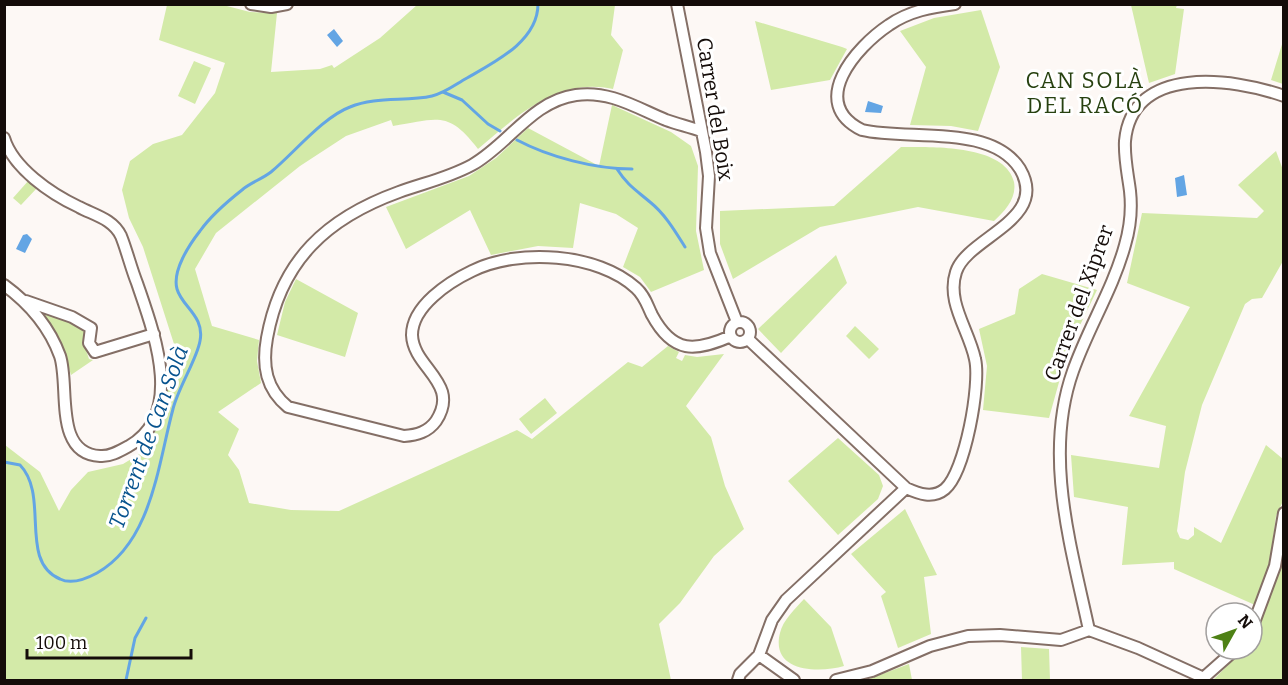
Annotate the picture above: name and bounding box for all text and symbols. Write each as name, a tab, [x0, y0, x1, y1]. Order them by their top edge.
street label: Carrer del Boix	[691, 36, 739, 183]
district label: CAN SOLÀ DEL RACÓ	[1025, 67, 1145, 119]
street label: Carrer del Xiprer	[1039, 221, 1119, 385]
water label: Torrent de Can Solà	[103, 342, 194, 532]
north arrow	[1204, 601, 1264, 661]
text: N	[1234, 611, 1256, 633]
scale bar	[27, 622, 190, 660]
text: 100 m	[36, 632, 87, 654]

